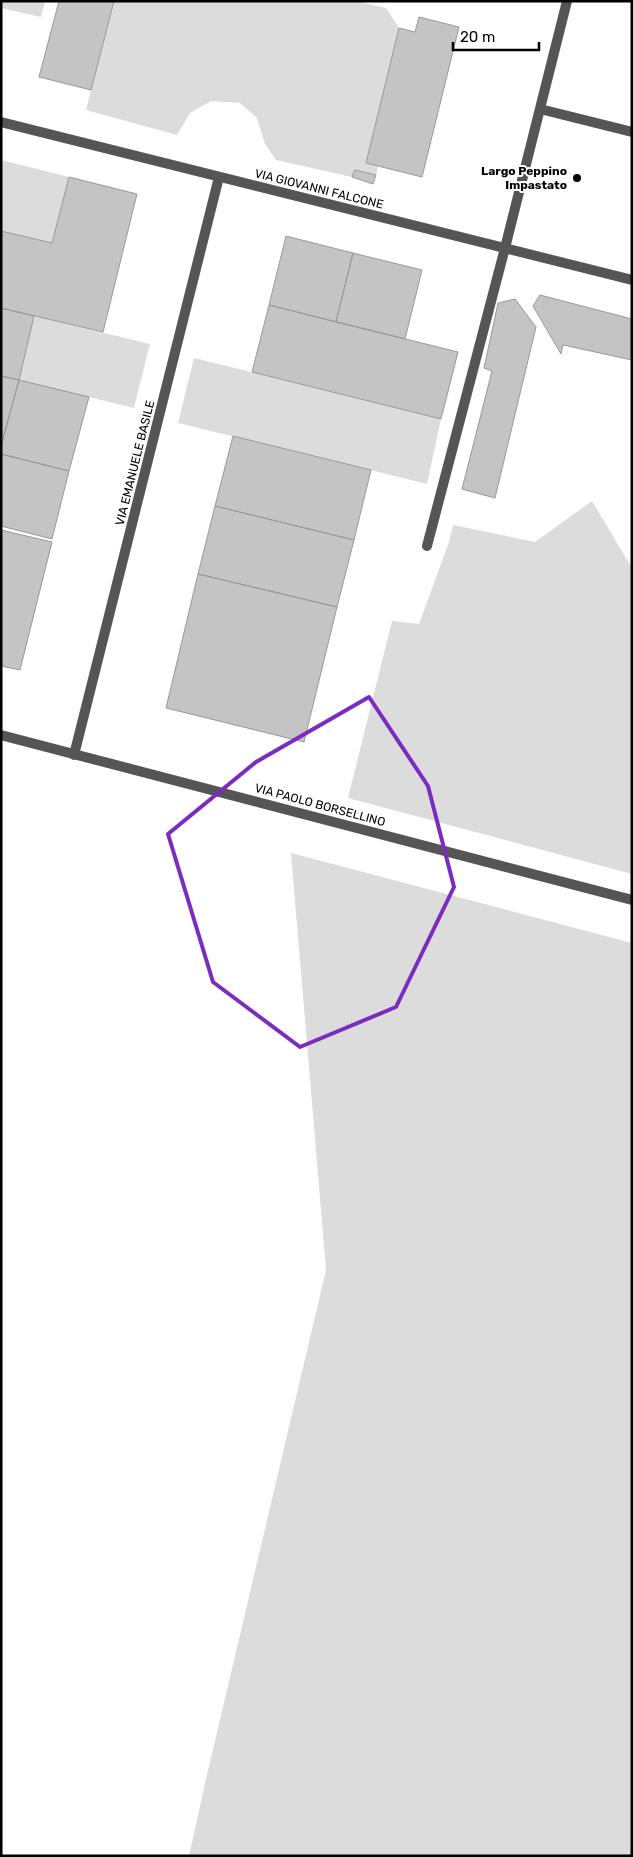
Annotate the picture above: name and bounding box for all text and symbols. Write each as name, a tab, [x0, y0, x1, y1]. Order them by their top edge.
scale bar	[453, 20, 539, 52]
text: 20 m	[460, 28, 495, 46]
place label: Largo Peppino Impastato	[481, 164, 567, 192]
street label: VIA GIOVANNI FALCONE	[253, 166, 385, 212]
marker: Largo Peppino Impastato	[571, 172, 583, 184]
street label: VIA EMANUELE BASILE	[113, 399, 157, 527]
street label: VIA PAOLO BORSELLINO	[253, 781, 387, 829]

